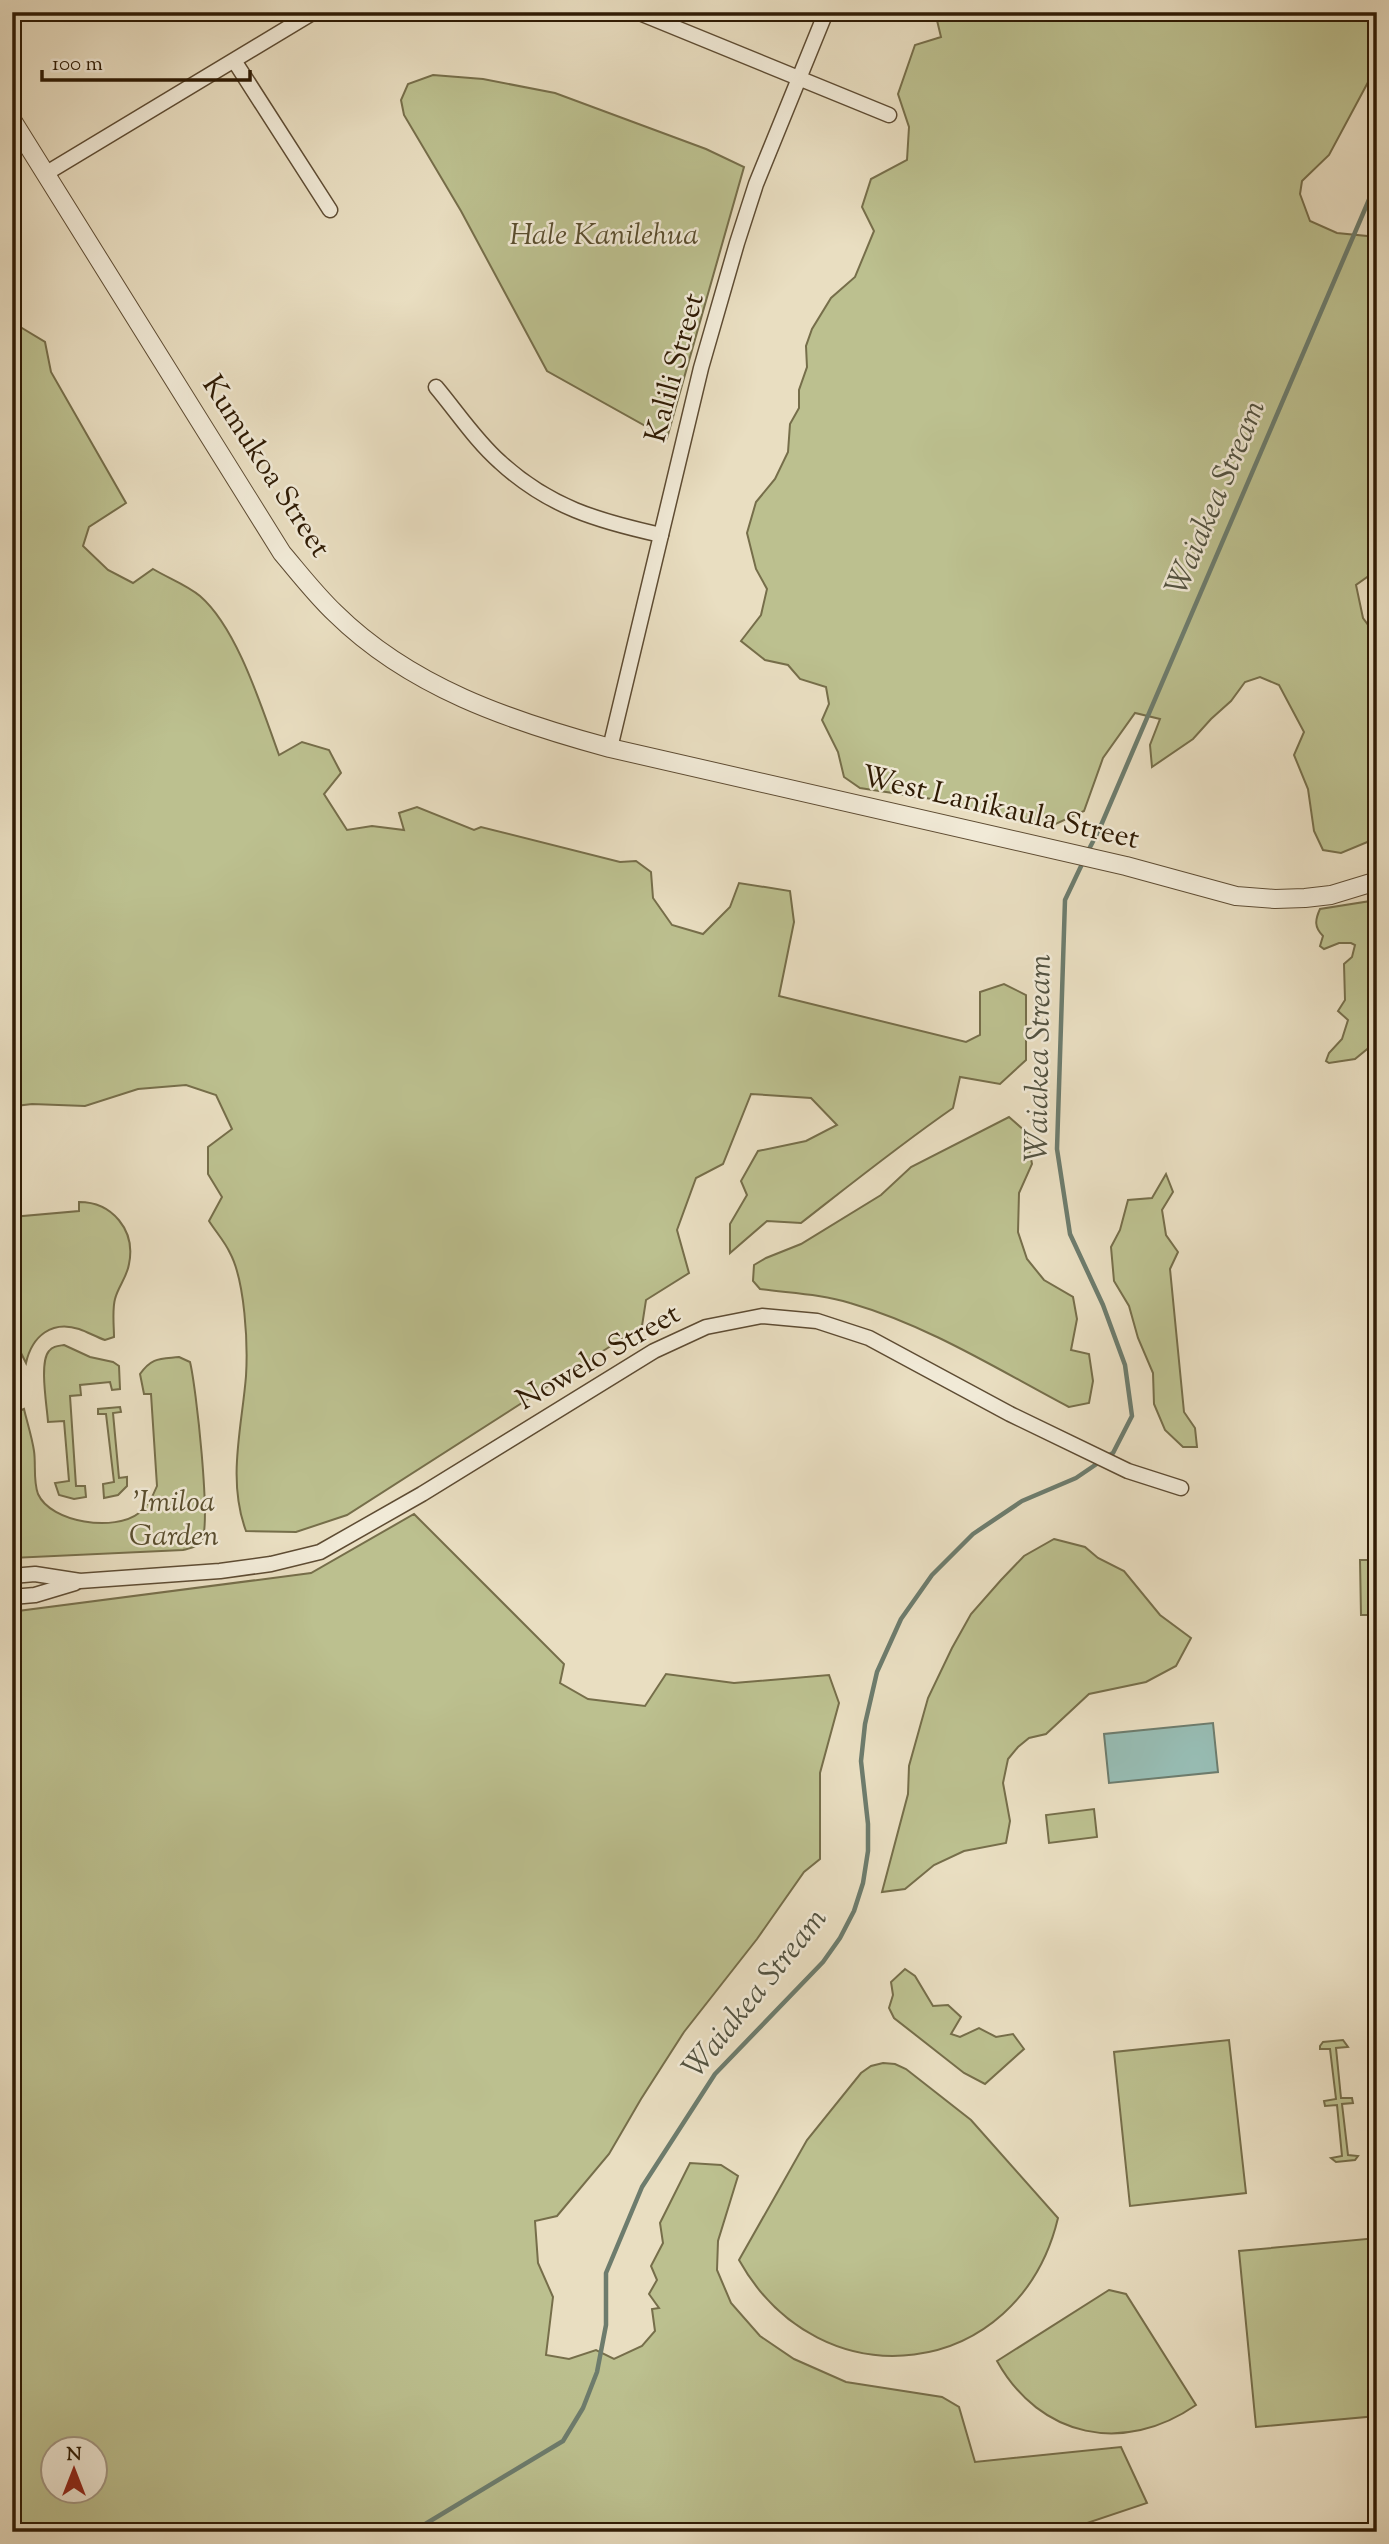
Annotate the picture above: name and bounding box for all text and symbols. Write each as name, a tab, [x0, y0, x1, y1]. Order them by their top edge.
scale bar	[42, 38, 250, 82]
text: 100 m	[52, 50, 103, 80]
park label: Hale Kanilehua	[509, 215, 699, 258]
street label: Kalili Street	[635, 288, 717, 448]
street label: Kumukoa Street	[190, 367, 340, 567]
water label: Waiakea Stream	[1155, 393, 1279, 603]
street label: West Lanikaula Street	[857, 756, 1143, 862]
water label: Waiakea Stream	[1015, 953, 1065, 1163]
street label: Nowelo Street	[509, 1294, 689, 1422]
park label: 'Imiloa Garden	[129, 1482, 219, 1559]
water label: Waiakea Stream	[673, 1899, 839, 2089]
north arrow	[38, 2436, 108, 2506]
text: N	[66, 2442, 82, 2469]

